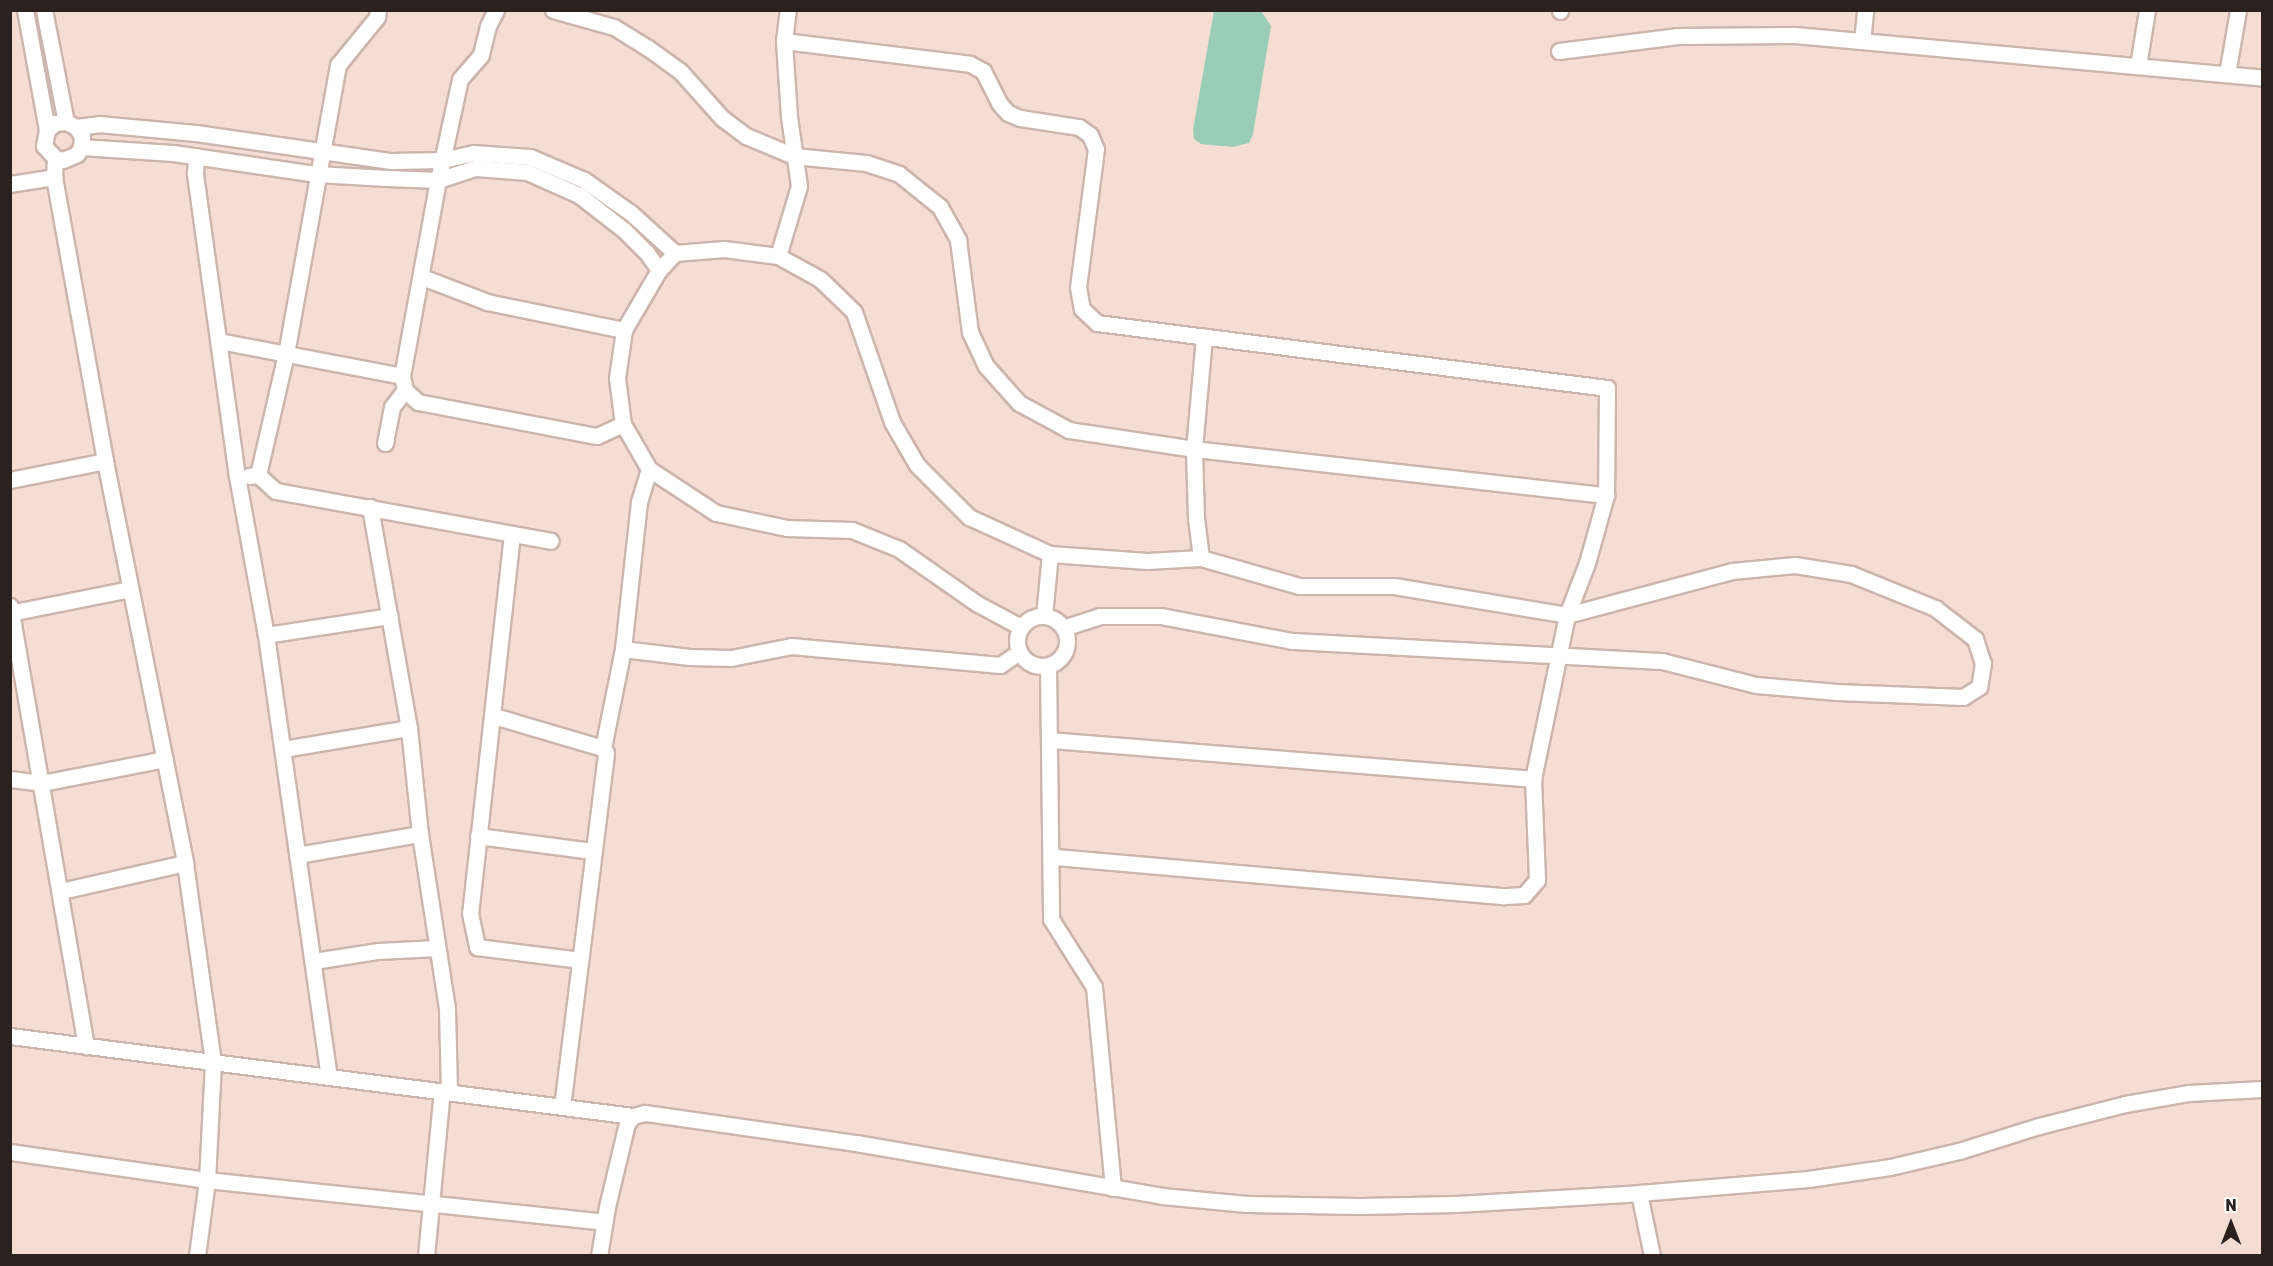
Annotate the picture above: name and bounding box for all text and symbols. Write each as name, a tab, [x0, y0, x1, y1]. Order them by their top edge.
north arrow	[2201, 1194, 2261, 1254]
text: N	[2225, 1196, 2237, 1215]

